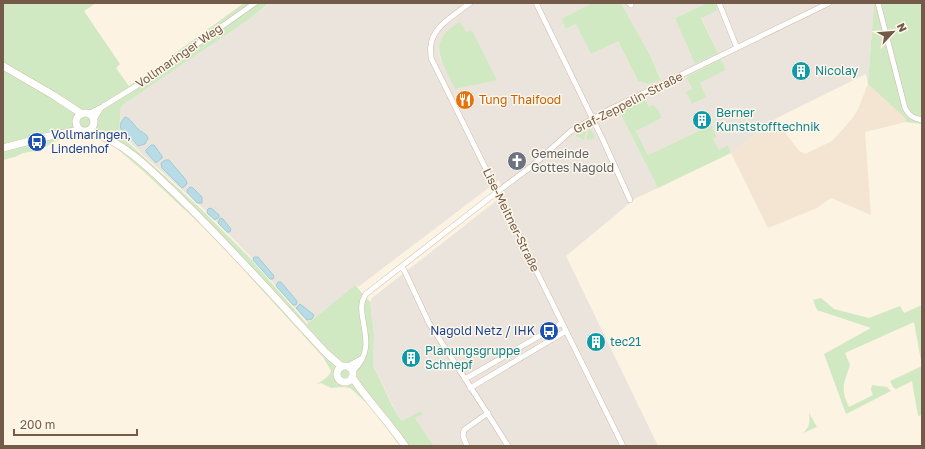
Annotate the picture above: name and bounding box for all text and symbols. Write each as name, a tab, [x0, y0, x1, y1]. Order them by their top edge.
north arrow	[873, 12, 913, 52]
street label: Vollmaringer Weg	[133, 20, 225, 91]
text: N	[895, 21, 910, 34]
building icon: Nicolay	[790, 60, 812, 82]
place label: Nicolay	[815, 63, 858, 78]
street label: Graf-Zeppelin-Straße	[571, 68, 685, 137]
restaurant icon: Tung Thaifood	[454, 89, 476, 111]
place label: Tung Thaifood	[479, 92, 561, 107]
place label: Berner Kunststofftechnik	[716, 105, 820, 134]
building icon: Berner Kunststofftechnik	[691, 109, 713, 131]
place label: Vollmaringen, Lindenhof	[51, 127, 131, 156]
bus stop icon: Vollmaringen, Lindenhof	[26, 131, 48, 153]
place label: Gemeinde Gottes Nagold	[531, 146, 614, 175]
church icon: Gemeinde Gottes Nagold	[506, 150, 528, 172]
street label: Lise-Meitner-Straße	[480, 165, 543, 274]
bus stop icon: Nagold Netz / IHK	[538, 320, 560, 342]
place label: Nagold Netz / IHK	[430, 323, 535, 338]
building icon: tec21	[585, 331, 607, 353]
place label: tec21	[610, 334, 641, 349]
place label: Planungsgruppe Schnepf	[425, 343, 520, 372]
building icon: Planungsgruppe Schnepf	[400, 347, 422, 369]
scale bar	[14, 411, 137, 437]
text: 200 m	[20, 417, 55, 432]

